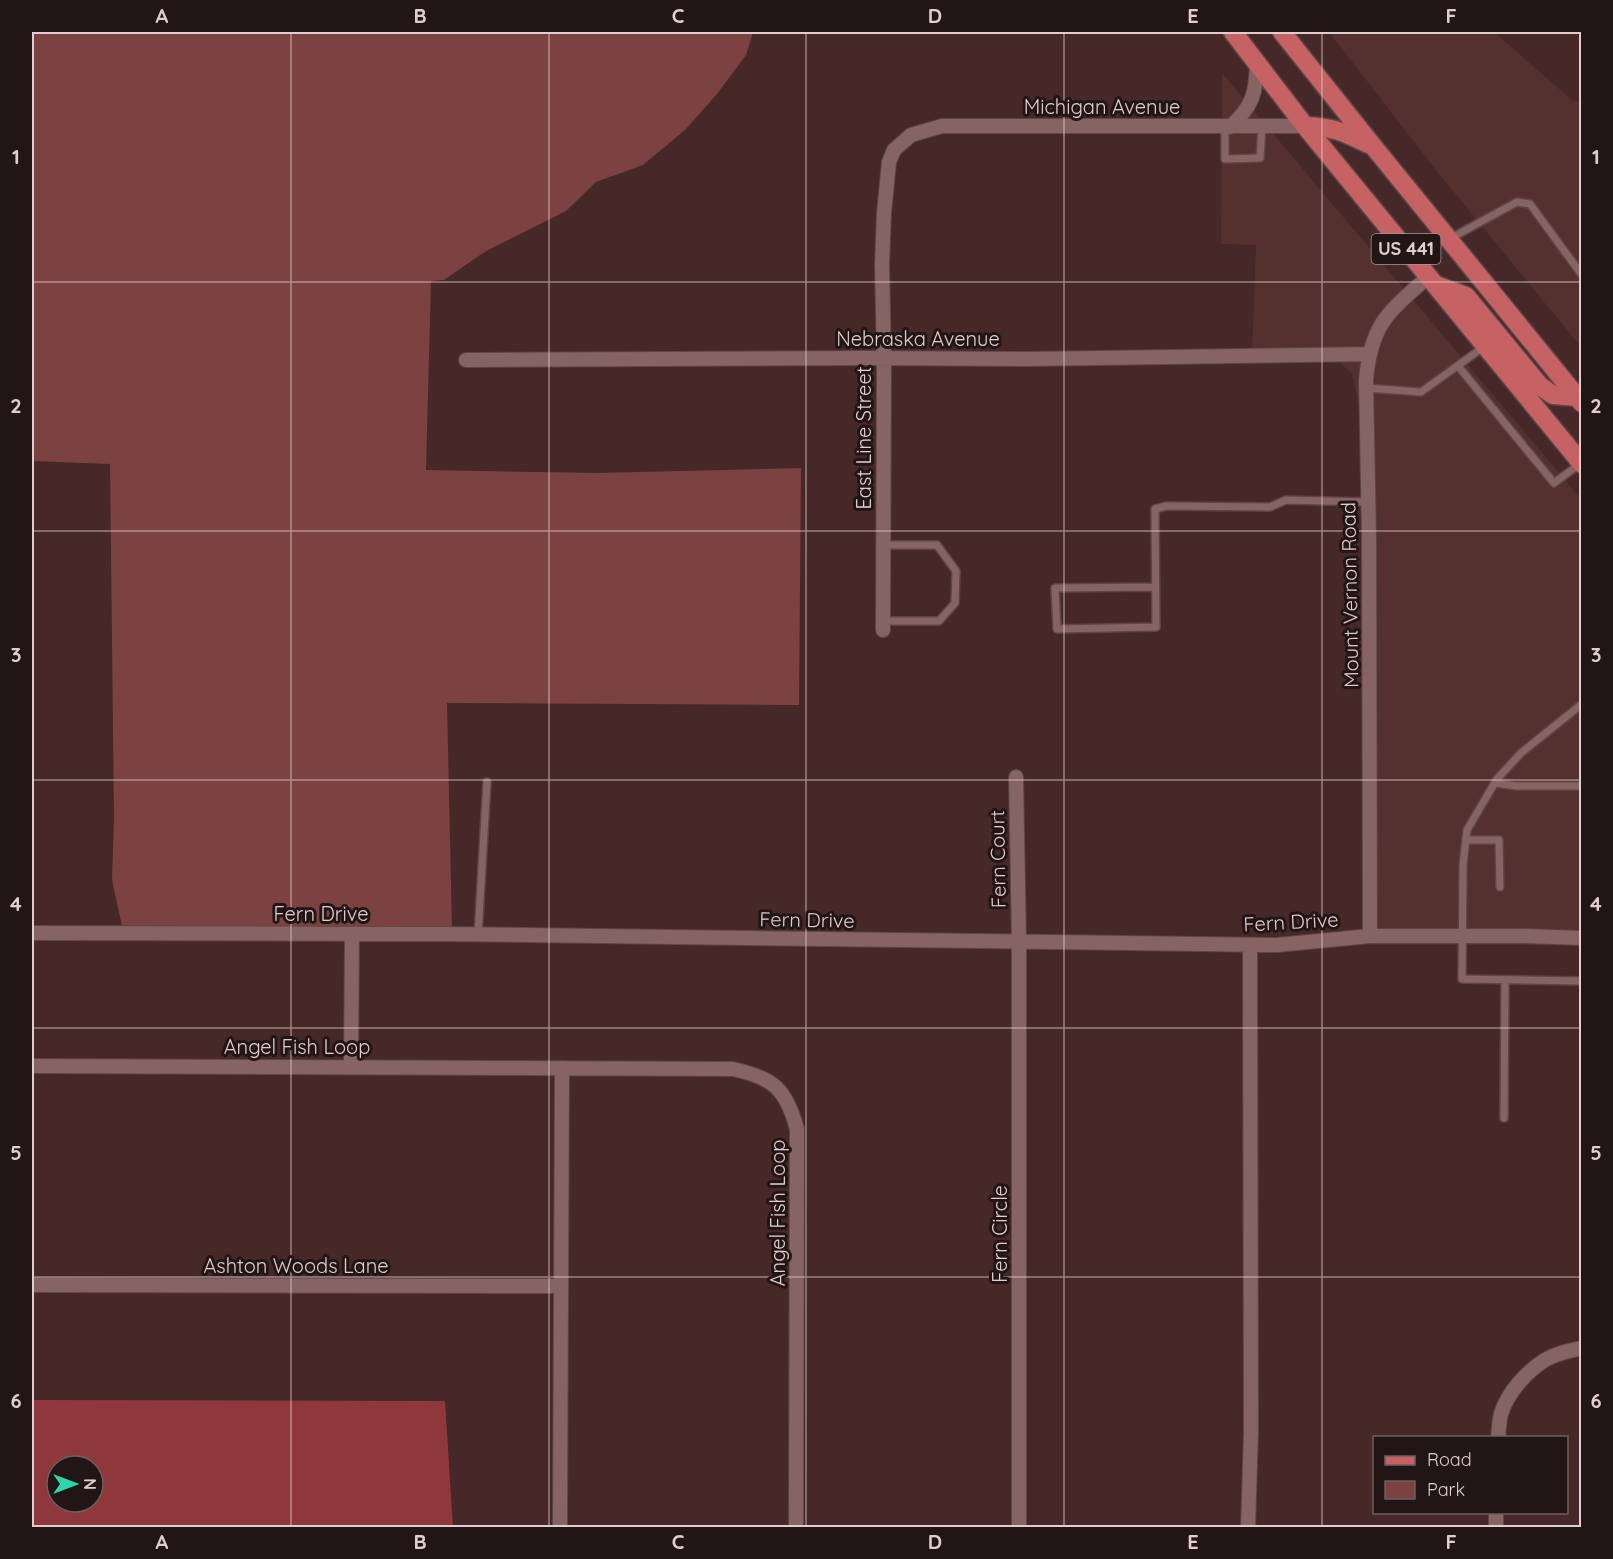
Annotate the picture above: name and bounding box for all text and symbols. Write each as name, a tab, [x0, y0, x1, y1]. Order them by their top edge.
text: A	[156, 3, 169, 28]
text: B	[413, 3, 427, 28]
text: C	[672, 3, 685, 28]
text: D	[928, 3, 942, 28]
text: E	[1187, 3, 1199, 28]
text: F	[1445, 3, 1457, 28]
street label: Michigan Avenue	[1024, 94, 1180, 119]
text: 1	[12, 144, 20, 169]
text: 1	[1592, 144, 1600, 169]
road number: US 441	[1372, 234, 1440, 264]
street label: Nebraska Avenue	[836, 326, 1000, 351]
street label: East Line Street	[851, 366, 876, 510]
text: 2	[10, 393, 22, 418]
text: 2	[1590, 393, 1602, 418]
street label: Mount Vernon Road	[1335, 502, 1364, 688]
text: 3	[11, 642, 21, 667]
text: 3	[1591, 642, 1601, 667]
street label: Fern Court	[984, 810, 1011, 908]
text: 4	[10, 891, 22, 916]
text: 4	[1590, 891, 1602, 916]
street label: Fern Drive	[273, 901, 369, 926]
street label: Fern Drive	[759, 906, 855, 933]
street label: Fern Drive	[1243, 907, 1339, 936]
street label: Angel Fish Loop	[224, 1034, 370, 1059]
text: 5	[10, 1140, 22, 1165]
street label: Angel Fish Loop	[765, 1140, 790, 1286]
text: 5	[1590, 1140, 1602, 1165]
street label: Fern Circle	[987, 1185, 1012, 1283]
street label: Ashton Woods Lane	[203, 1253, 389, 1278]
text: 6	[10, 1388, 22, 1413]
text: 6	[1590, 1388, 1602, 1413]
legend	[1373, 1436, 1568, 1514]
text: Road	[1427, 1448, 1472, 1471]
north arrow	[45, 1454, 105, 1514]
text: N	[80, 1478, 100, 1490]
text: Park	[1427, 1478, 1465, 1501]
text: A	[156, 1529, 169, 1554]
text: B	[413, 1529, 427, 1554]
text: C	[672, 1529, 685, 1554]
text: D	[928, 1529, 942, 1554]
text: E	[1187, 1529, 1199, 1554]
text: F	[1445, 1529, 1457, 1554]

